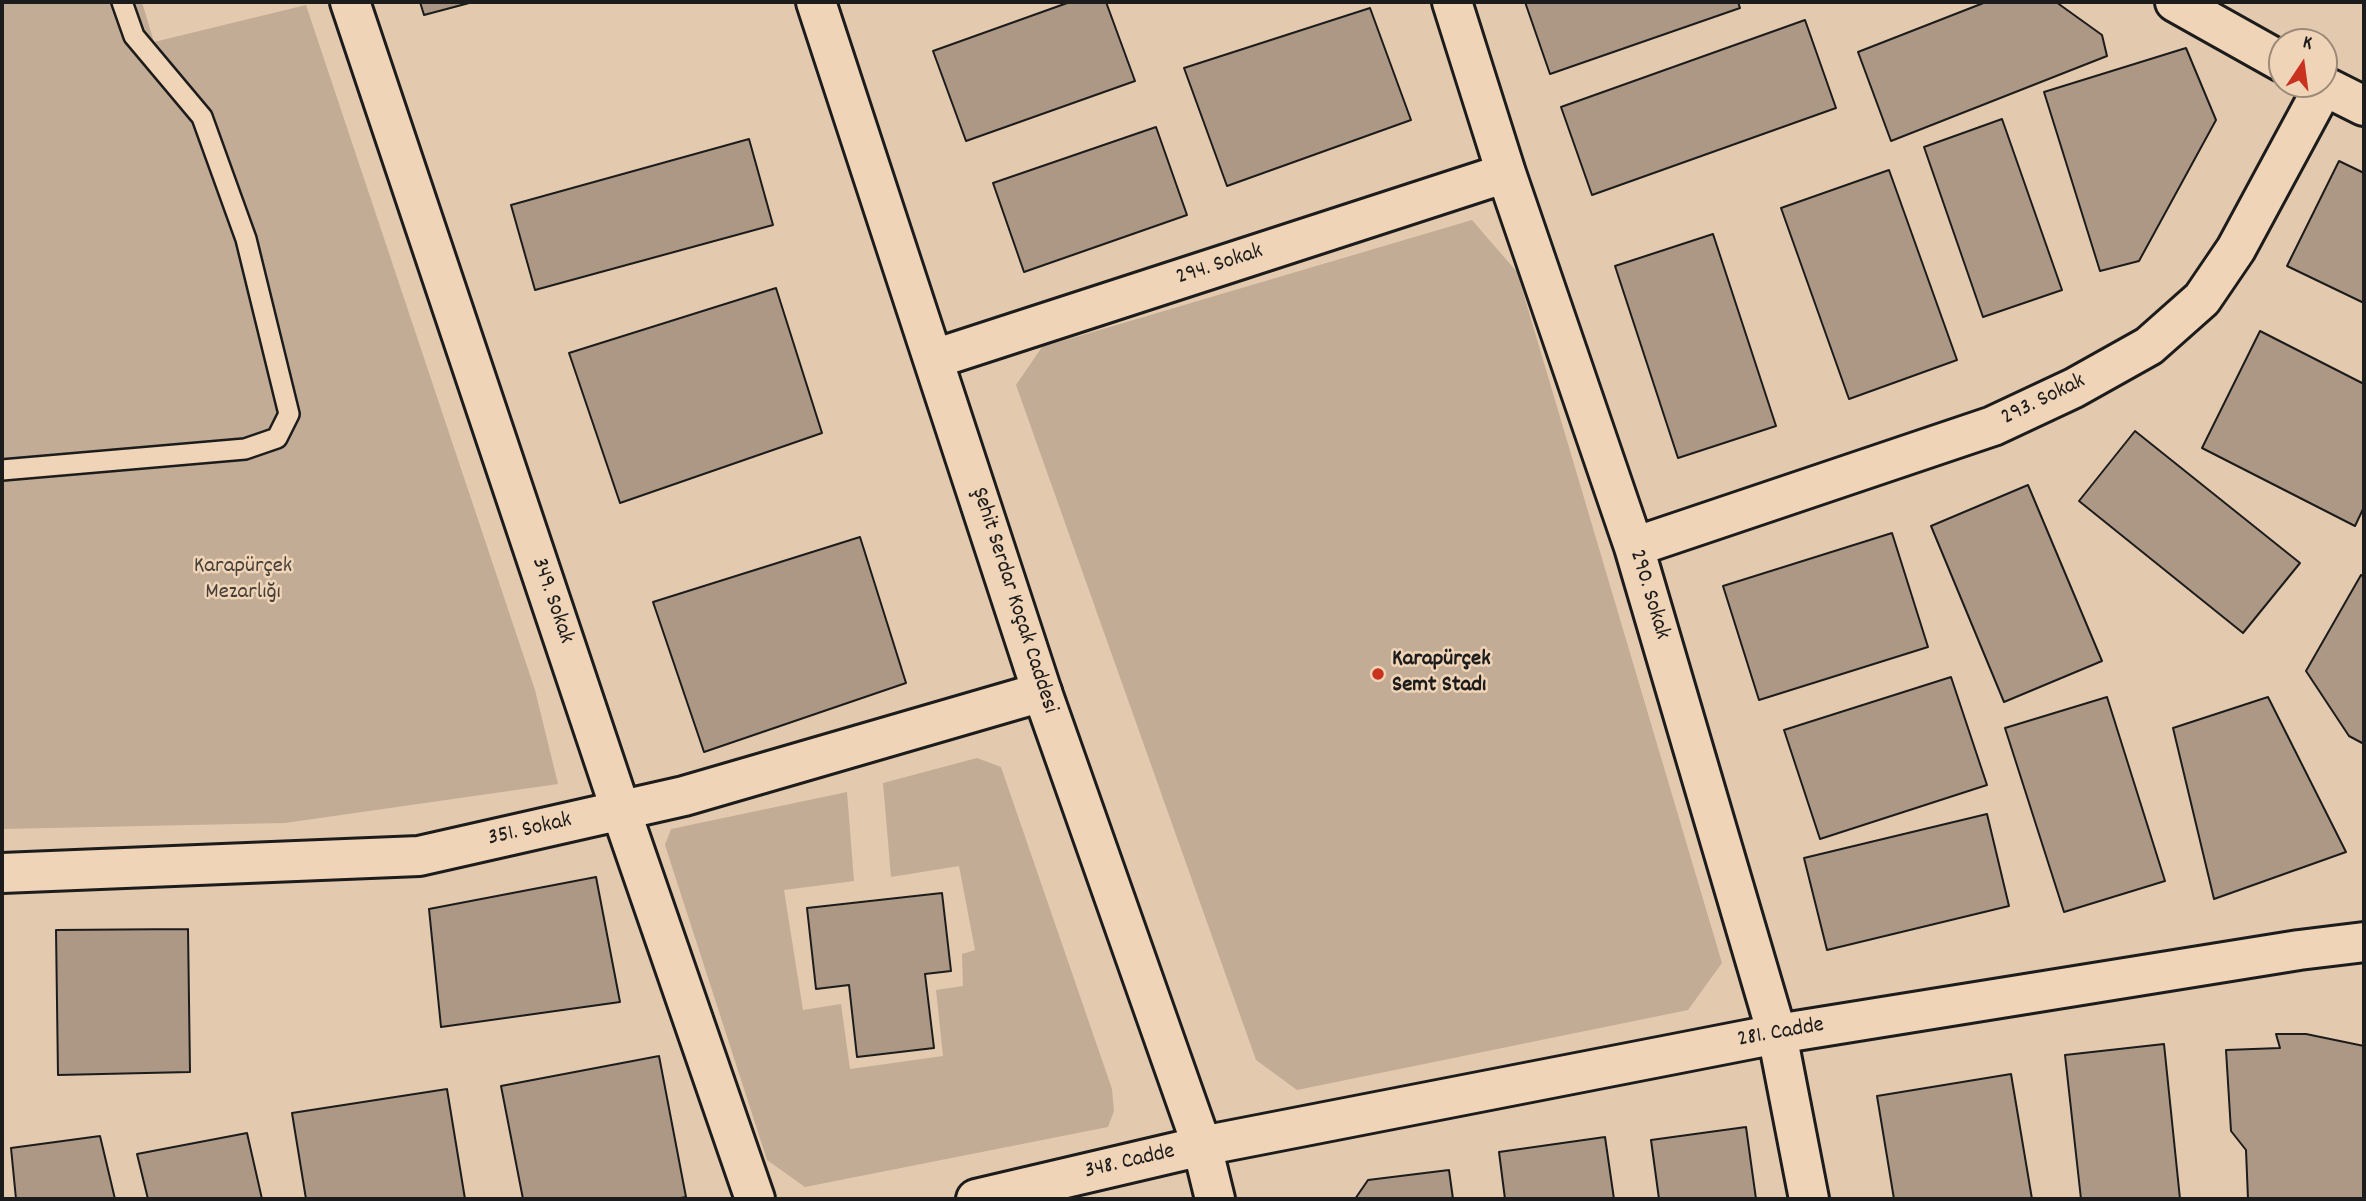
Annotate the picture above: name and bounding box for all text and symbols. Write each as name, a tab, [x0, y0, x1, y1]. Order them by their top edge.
north arrow	[2268, 28, 2338, 98]
text: K	[2300, 30, 2315, 58]
street label: 294. Sokak	[1173, 239, 1267, 293]
street label: 293. Sokak	[1998, 369, 2090, 433]
street label: Şehit Serdar Koçak Caddesi	[963, 485, 1063, 717]
street label: 290. Sokak	[1621, 547, 1675, 643]
park label: Karapürçek Mezarlığı	[194, 554, 292, 608]
street label: 349. Sokak	[523, 554, 579, 648]
place label: Karapürçek Semt Stadı	[1392, 647, 1491, 701]
marker: Karapürçek Semt Stadı	[1370, 666, 1386, 682]
street label: 351. Sokak	[485, 808, 575, 854]
street label: 281. Cadde	[1736, 1013, 1826, 1055]
street label: 348. Cadde	[1082, 1139, 1178, 1187]

